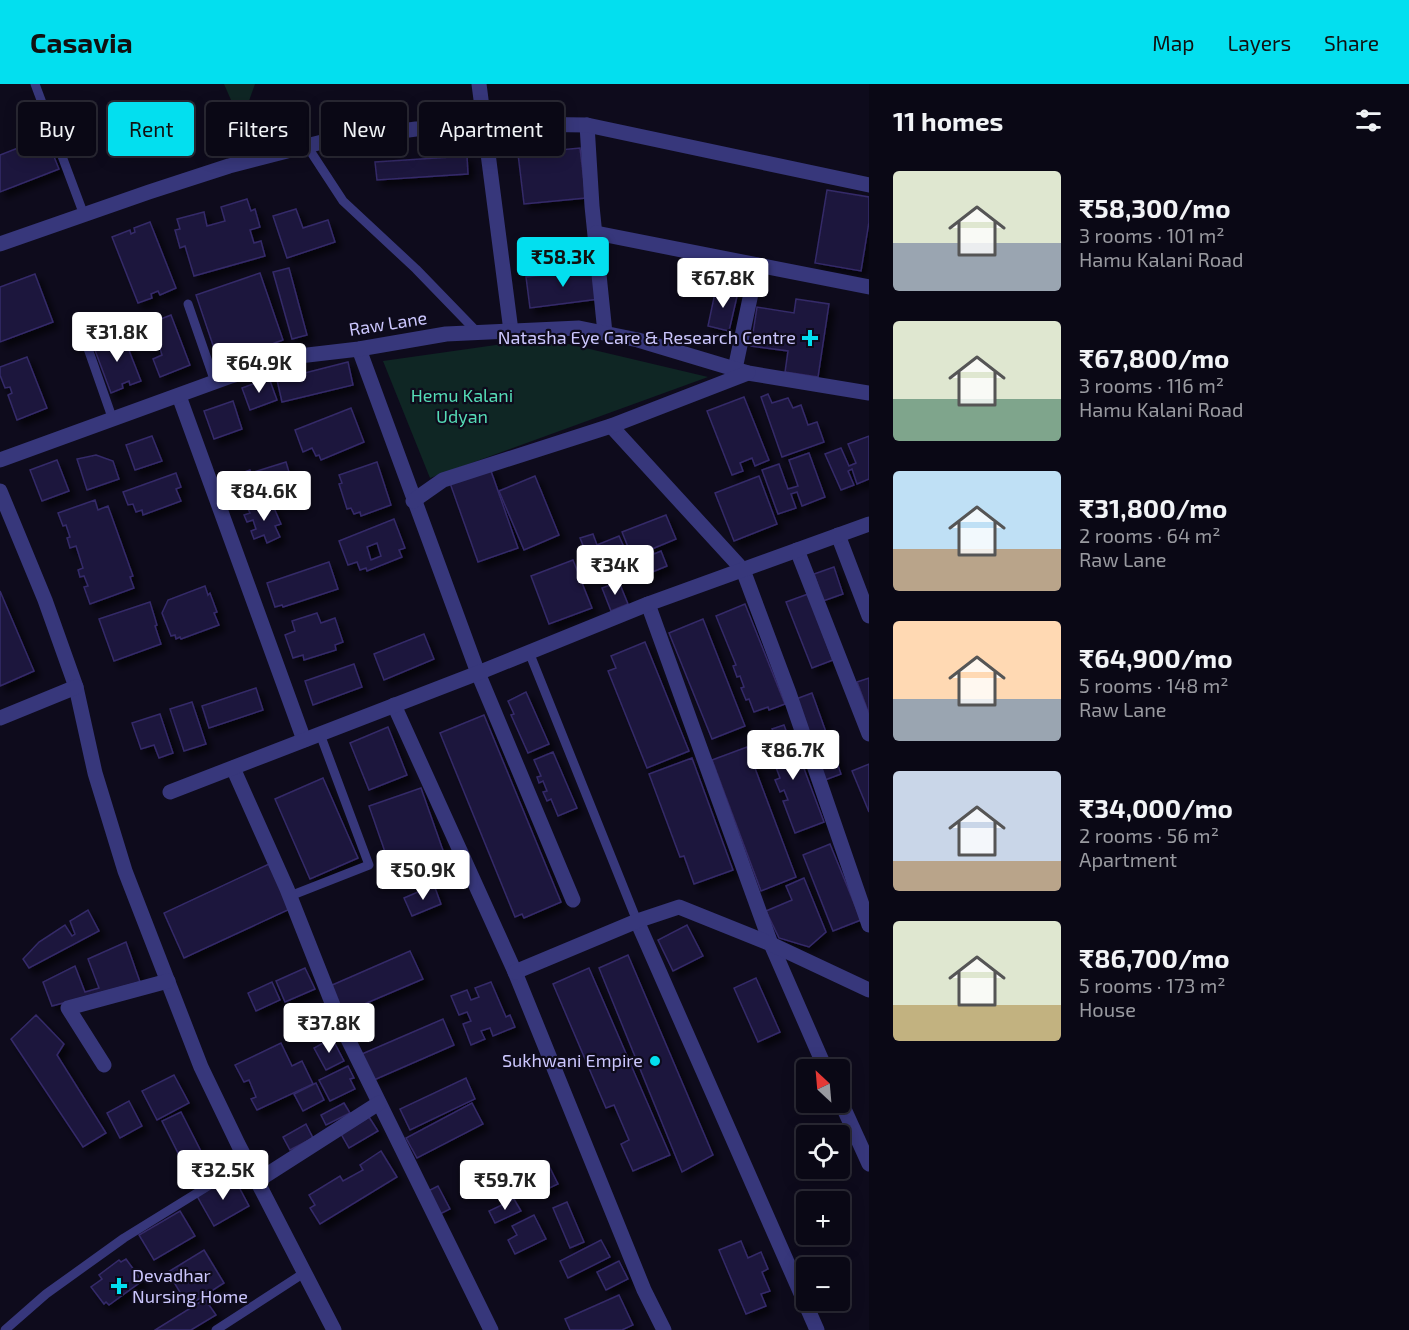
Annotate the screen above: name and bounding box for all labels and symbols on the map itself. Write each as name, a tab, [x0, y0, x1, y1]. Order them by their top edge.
pin: ₹58.3K	[514, 237, 612, 288]
pin: ₹67.8K	[674, 258, 772, 309]
street label: Raw Lane	[347, 306, 428, 340]
pin: ₹31.8K	[68, 312, 166, 363]
place label: Natasha Eye Care & Research Centre	[498, 326, 796, 348]
marker: Natasha Eye Care & Research Centre	[801, 329, 819, 347]
pin: ₹64.9K	[210, 343, 308, 394]
park label: Hemu Kalani Udyan	[411, 384, 513, 427]
pin: ₹84.6K	[215, 471, 313, 522]
pin: ₹34K	[579, 545, 651, 596]
pin: ₹86.7K	[744, 730, 842, 781]
pin: ₹50.9K	[374, 850, 472, 901]
pin: ₹37.8K	[280, 1003, 378, 1054]
place label: Sukhwani Empire	[502, 1049, 643, 1071]
marker: Sukhwani Empire	[648, 1054, 662, 1068]
north arrow	[796, 1059, 850, 1113]
pin: ₹32.5K	[174, 1150, 272, 1201]
pin: ₹59.7K	[456, 1160, 554, 1211]
place label: Devadhar Nursing Home	[132, 1264, 248, 1307]
marker: Devadhar Nursing Home	[110, 1277, 128, 1295]

